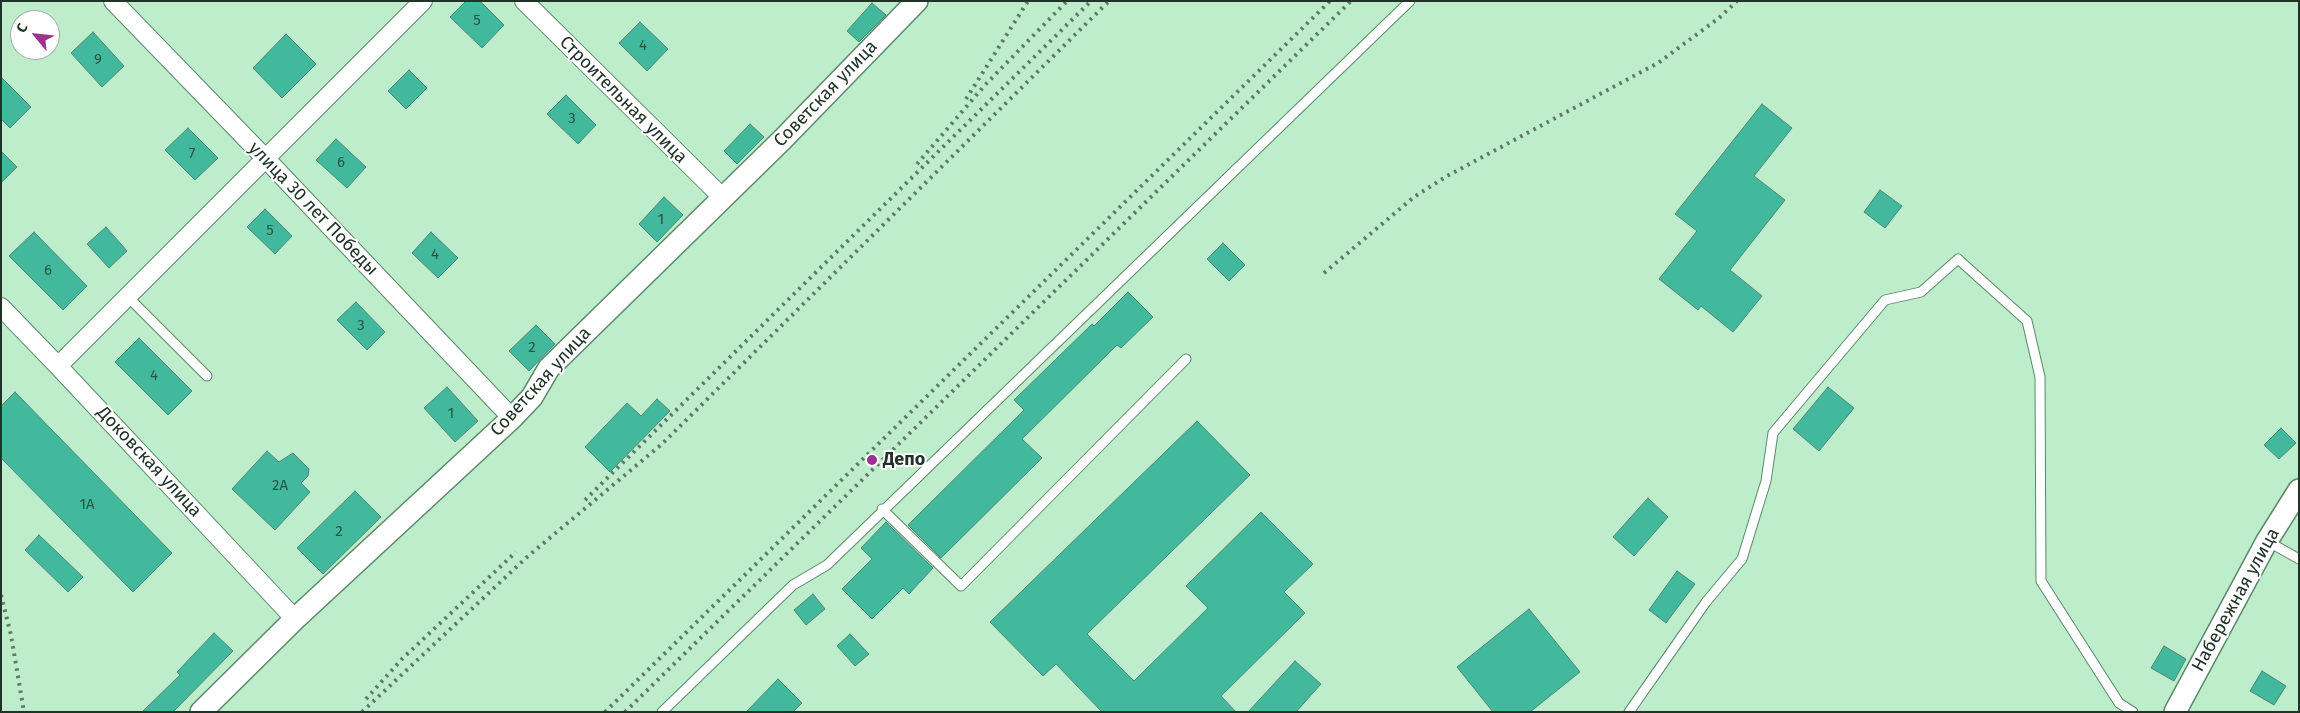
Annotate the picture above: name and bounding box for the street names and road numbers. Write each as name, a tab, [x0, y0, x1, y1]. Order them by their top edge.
street label: Строительная улица	[555, 32, 691, 168]
street label: Советская улица	[770, 36, 882, 152]
street label: улица 30 лет Победы	[244, 138, 382, 280]
street label: Советская улица	[486, 323, 596, 441]
street label: Доковская улица	[92, 402, 206, 522]
street label: Набережная улица	[2188, 524, 2284, 676]

